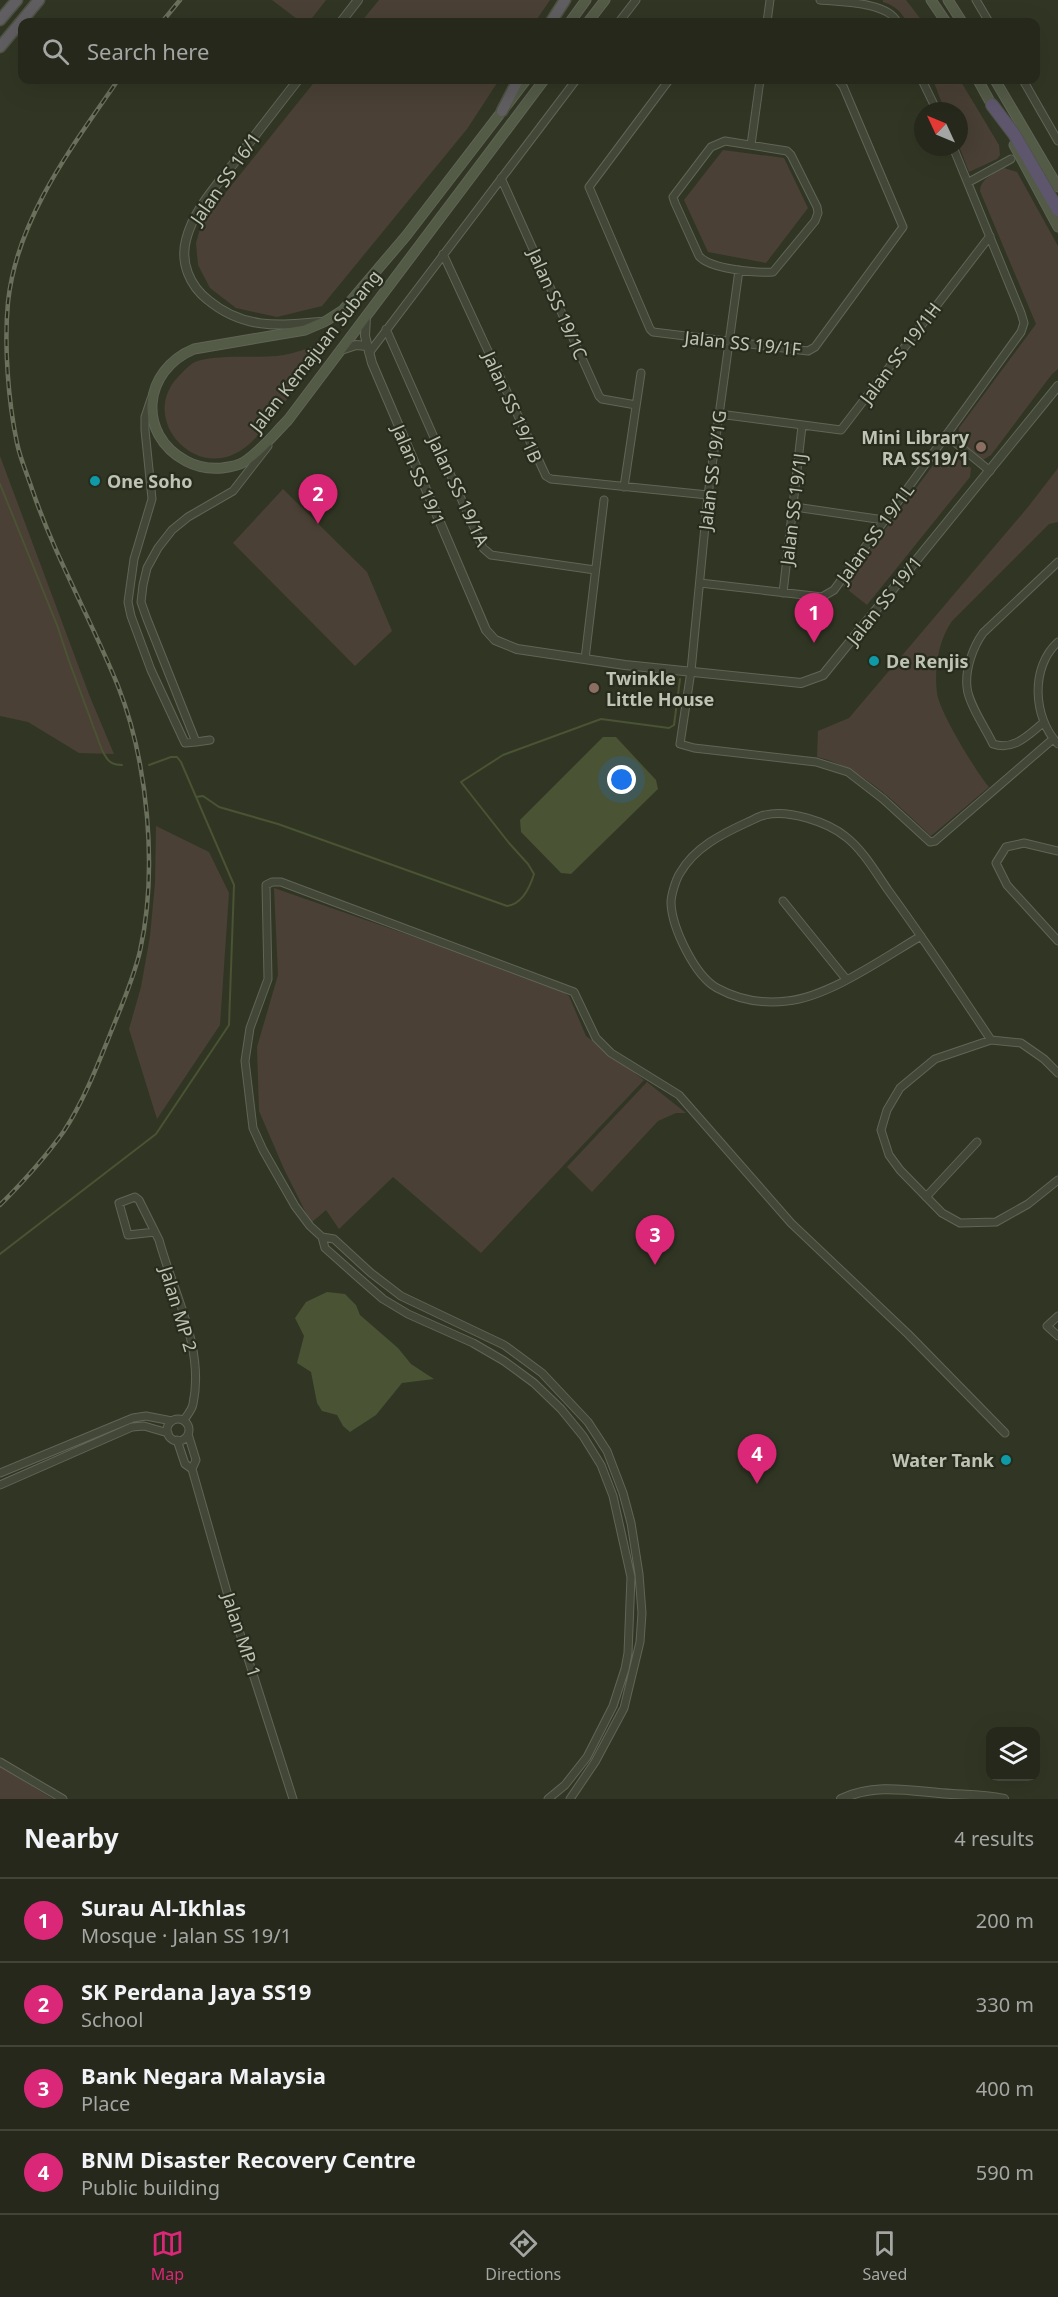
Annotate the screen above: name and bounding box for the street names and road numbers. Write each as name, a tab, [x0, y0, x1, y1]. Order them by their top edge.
street label: Jalan SS 16/1	[183, 127, 266, 231]
street label: Jalan SS 19/1C	[522, 243, 593, 363]
street label: Jalan Kemajuan Subang	[243, 265, 386, 439]
street label: Jalan SS 19/1H	[853, 297, 946, 410]
street label: Jalan SS 19/1F	[682, 325, 802, 361]
street label: Jalan SS 19/1B	[477, 346, 548, 466]
street label: Jalan SS 19/1G	[692, 409, 731, 533]
street label: Jalan SS 19/1	[386, 419, 451, 529]
street label: Jalan SS 19/1A	[422, 430, 495, 550]
street label: Jalan SS 19/1J	[774, 452, 812, 568]
street label: Jalan SS 19/1L	[830, 479, 919, 589]
street label: Jalan SS 19/1	[840, 551, 927, 651]
street label: Jalan MP 2	[154, 1262, 203, 1354]
street label: Jalan MP 1	[216, 1588, 267, 1680]

